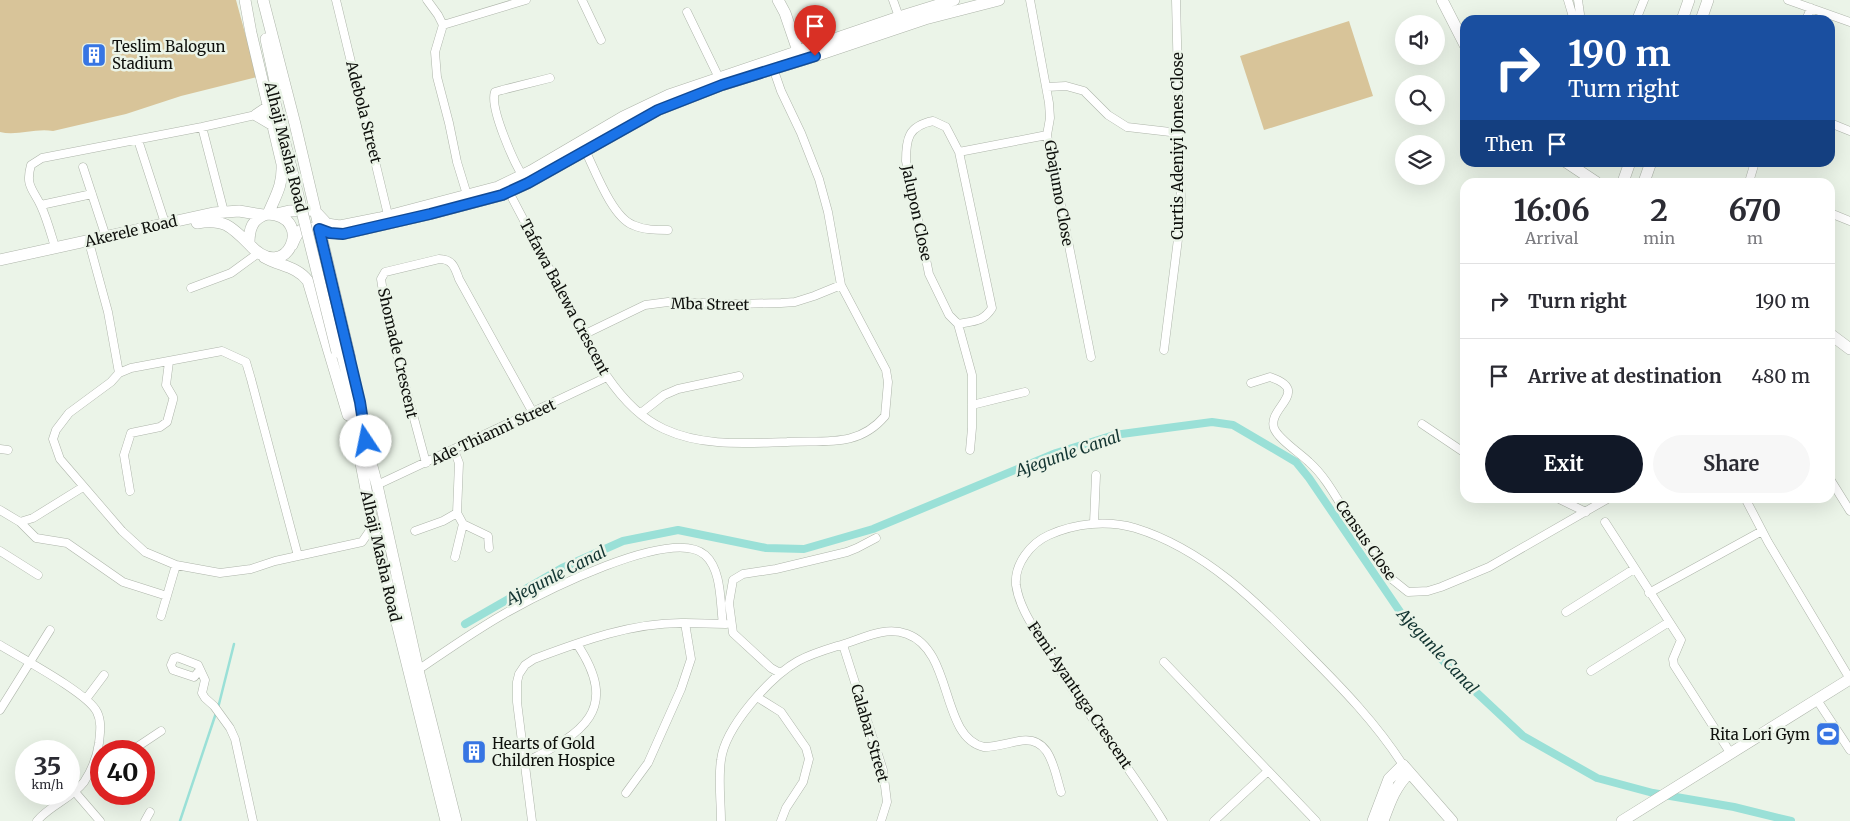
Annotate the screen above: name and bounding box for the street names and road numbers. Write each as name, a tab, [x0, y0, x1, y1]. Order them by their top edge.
street label: Curtis Adeniyi Jones Close	[1168, 52, 1187, 240]
street label: Adebola Street	[342, 58, 386, 165]
street label: Alhaji Masha Road	[260, 79, 311, 214]
street label: Gbajumo Close	[1040, 139, 1078, 248]
street label: Jalupon Close	[897, 162, 936, 263]
street label: Akerele Road	[82, 211, 179, 251]
street label: Tafawa Balewa Crescent	[516, 216, 614, 378]
street label: Shomade Crescent	[374, 286, 422, 420]
street label: Mba Street	[671, 294, 750, 314]
street label: Ade Thianni Street	[427, 395, 559, 470]
street label: Alhaji Masha Road	[356, 488, 405, 623]
street label: Census Close	[1331, 496, 1401, 584]
street label: Femi Ayantuga Crescent	[1024, 618, 1136, 772]
street label: Calabar Street	[847, 682, 893, 784]

